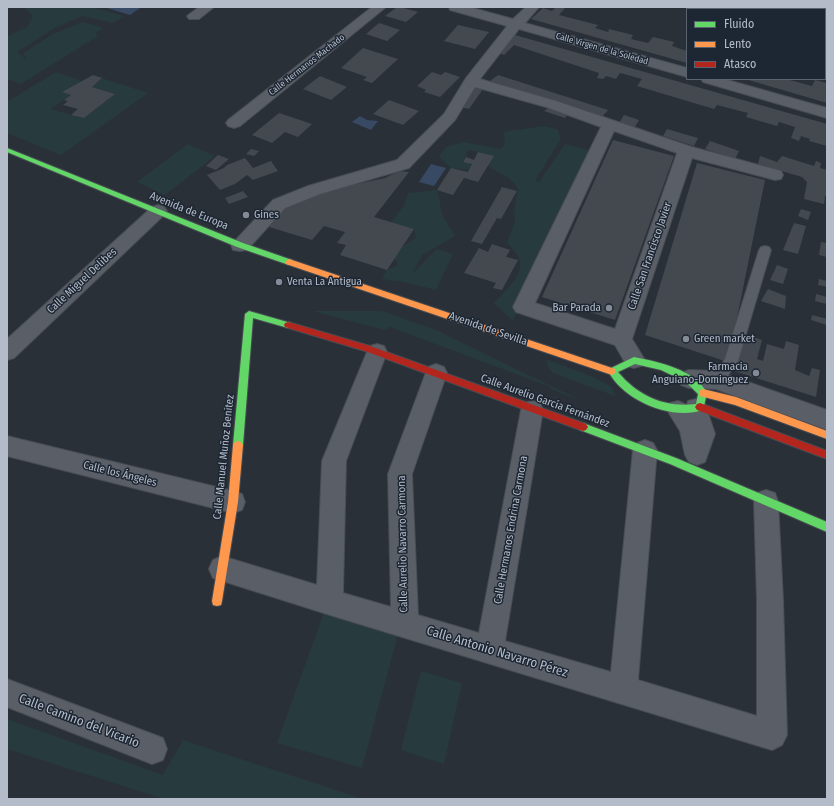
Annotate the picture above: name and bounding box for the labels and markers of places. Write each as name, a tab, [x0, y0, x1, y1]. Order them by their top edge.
place label: Gines	[254, 208, 279, 222]
marker: Gines	[241, 210, 251, 220]
place label: Venta La Antigua	[287, 275, 362, 289]
marker: Venta La Antigua	[274, 277, 284, 287]
place label: Bar Parada	[552, 301, 601, 315]
marker: Bar Parada	[604, 303, 614, 313]
place label: Green market	[694, 332, 755, 346]
marker: Green market	[681, 334, 691, 344]
place label: Farmacia Anguiano-Dominguez	[652, 360, 748, 386]
marker: Farmacia Anguiano-Dominguez	[751, 368, 761, 378]

